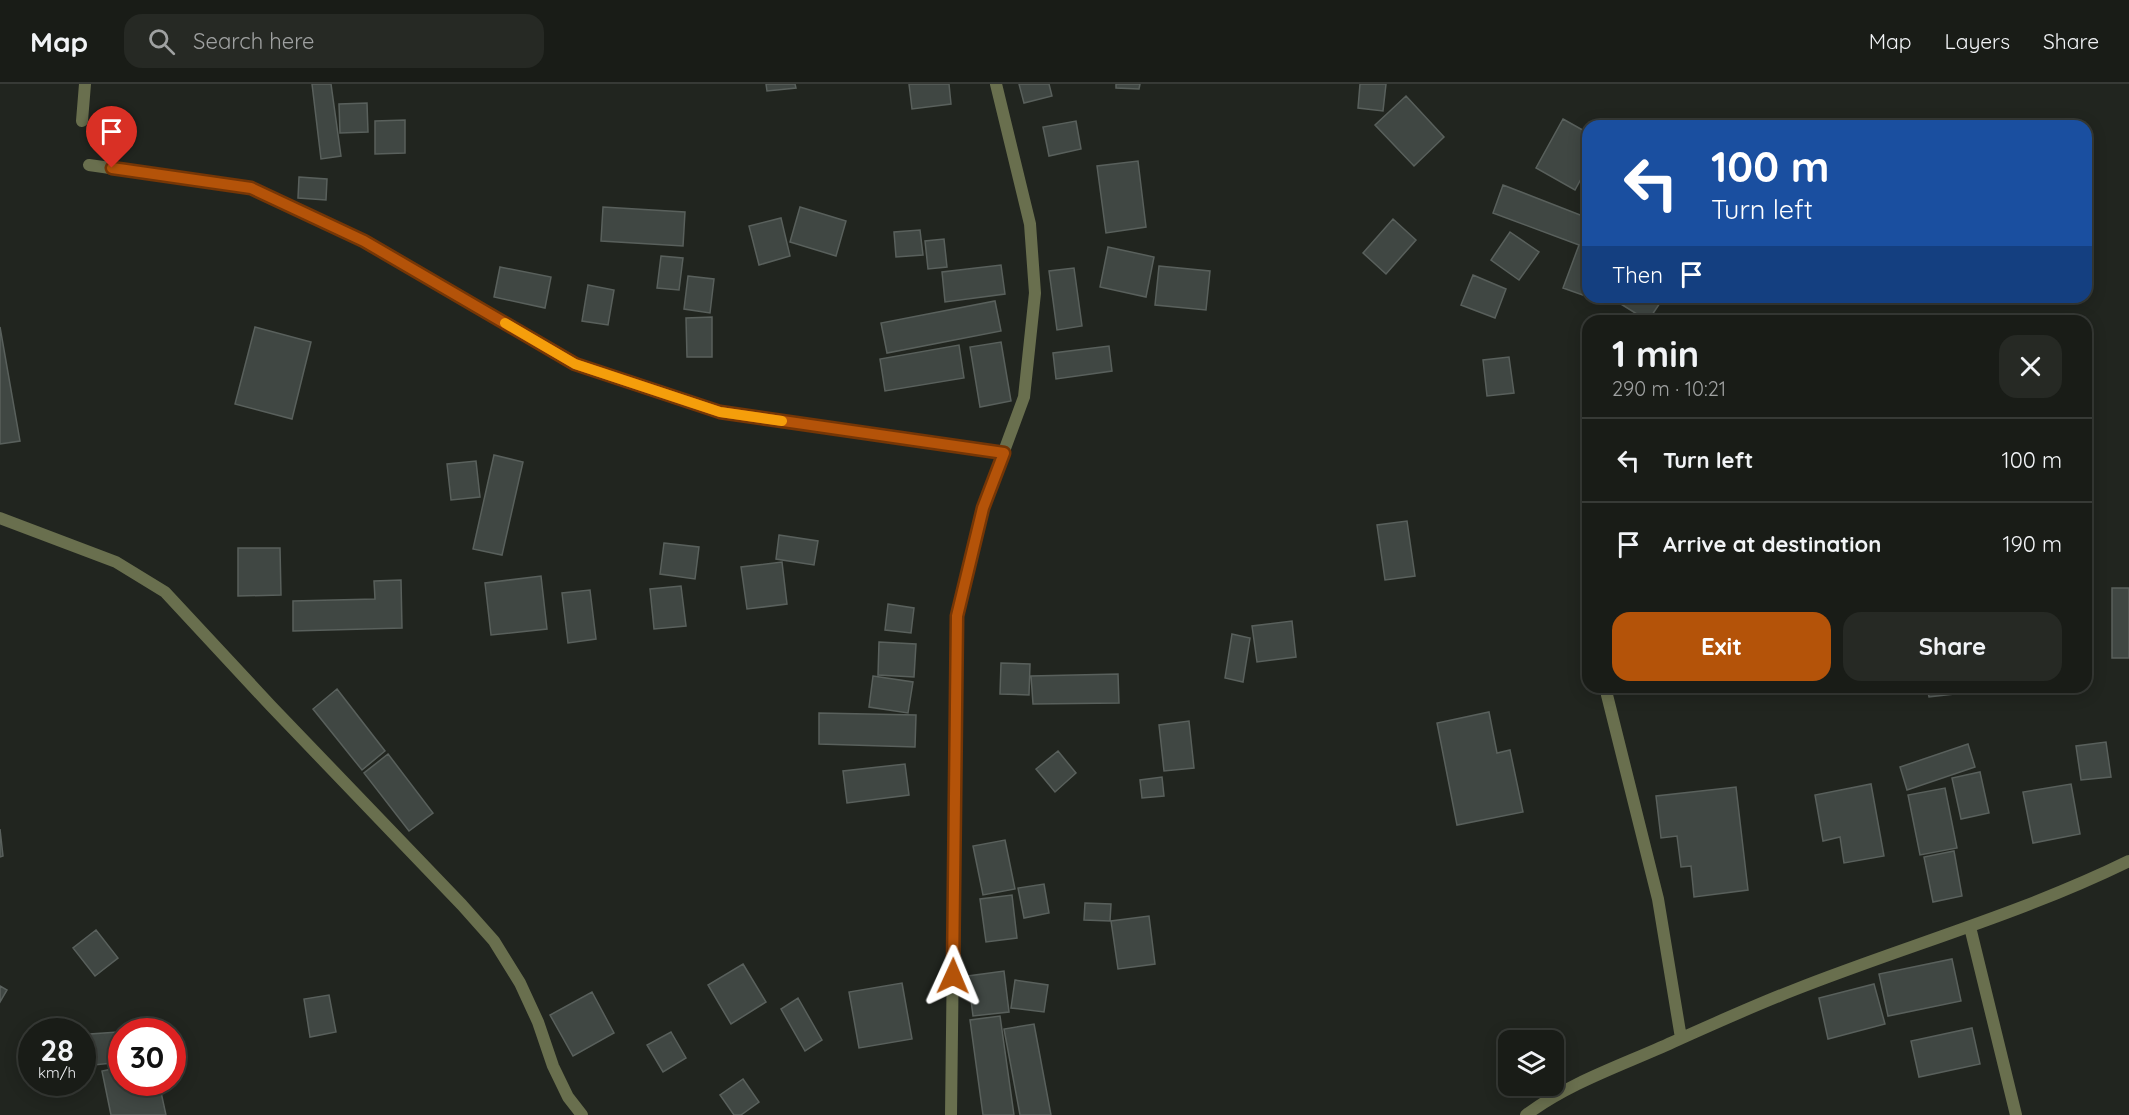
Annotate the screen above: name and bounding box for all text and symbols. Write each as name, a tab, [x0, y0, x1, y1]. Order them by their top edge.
search box	[124, 14, 544, 68]
text: Map	[30, 24, 88, 59]
icon: search	[145, 25, 178, 58]
text: Search here	[193, 27, 315, 55]
text: Map	[1869, 28, 1912, 54]
text: Layers	[1945, 28, 2010, 54]
text: Share	[2043, 28, 2099, 54]
pin	[86, 106, 137, 168]
icon: arrive	[95, 115, 128, 148]
text: 100 m	[1711, 140, 1829, 193]
icon: left	[1612, 144, 1690, 222]
text: Turn left	[1711, 192, 1813, 226]
icon: arrive	[1675, 258, 1708, 291]
text: Then	[1612, 261, 1663, 289]
text: 1 min	[1612, 331, 1699, 376]
button: close	[1999, 335, 2062, 398]
text: 290 m · 10:21	[1612, 376, 1726, 401]
icon: left	[1612, 444, 1645, 477]
text: Turn left	[1663, 446, 1753, 474]
text: 100 m	[2002, 446, 2062, 474]
icon: arrive	[1612, 528, 1645, 561]
text: Arrive at destination	[1663, 530, 1881, 558]
text: 190 m	[2002, 530, 2062, 558]
button: Exit	[1612, 612, 1831, 681]
button: Share	[1843, 612, 2062, 681]
position arrow	[921, 944, 985, 1008]
speed limit sign: 30	[108, 1018, 186, 1096]
map controls	[1498, 1030, 1564, 1096]
button: layers	[1498, 1030, 1564, 1096]
text: 28	[40, 1031, 74, 1069]
text: km/h	[38, 1063, 76, 1082]

